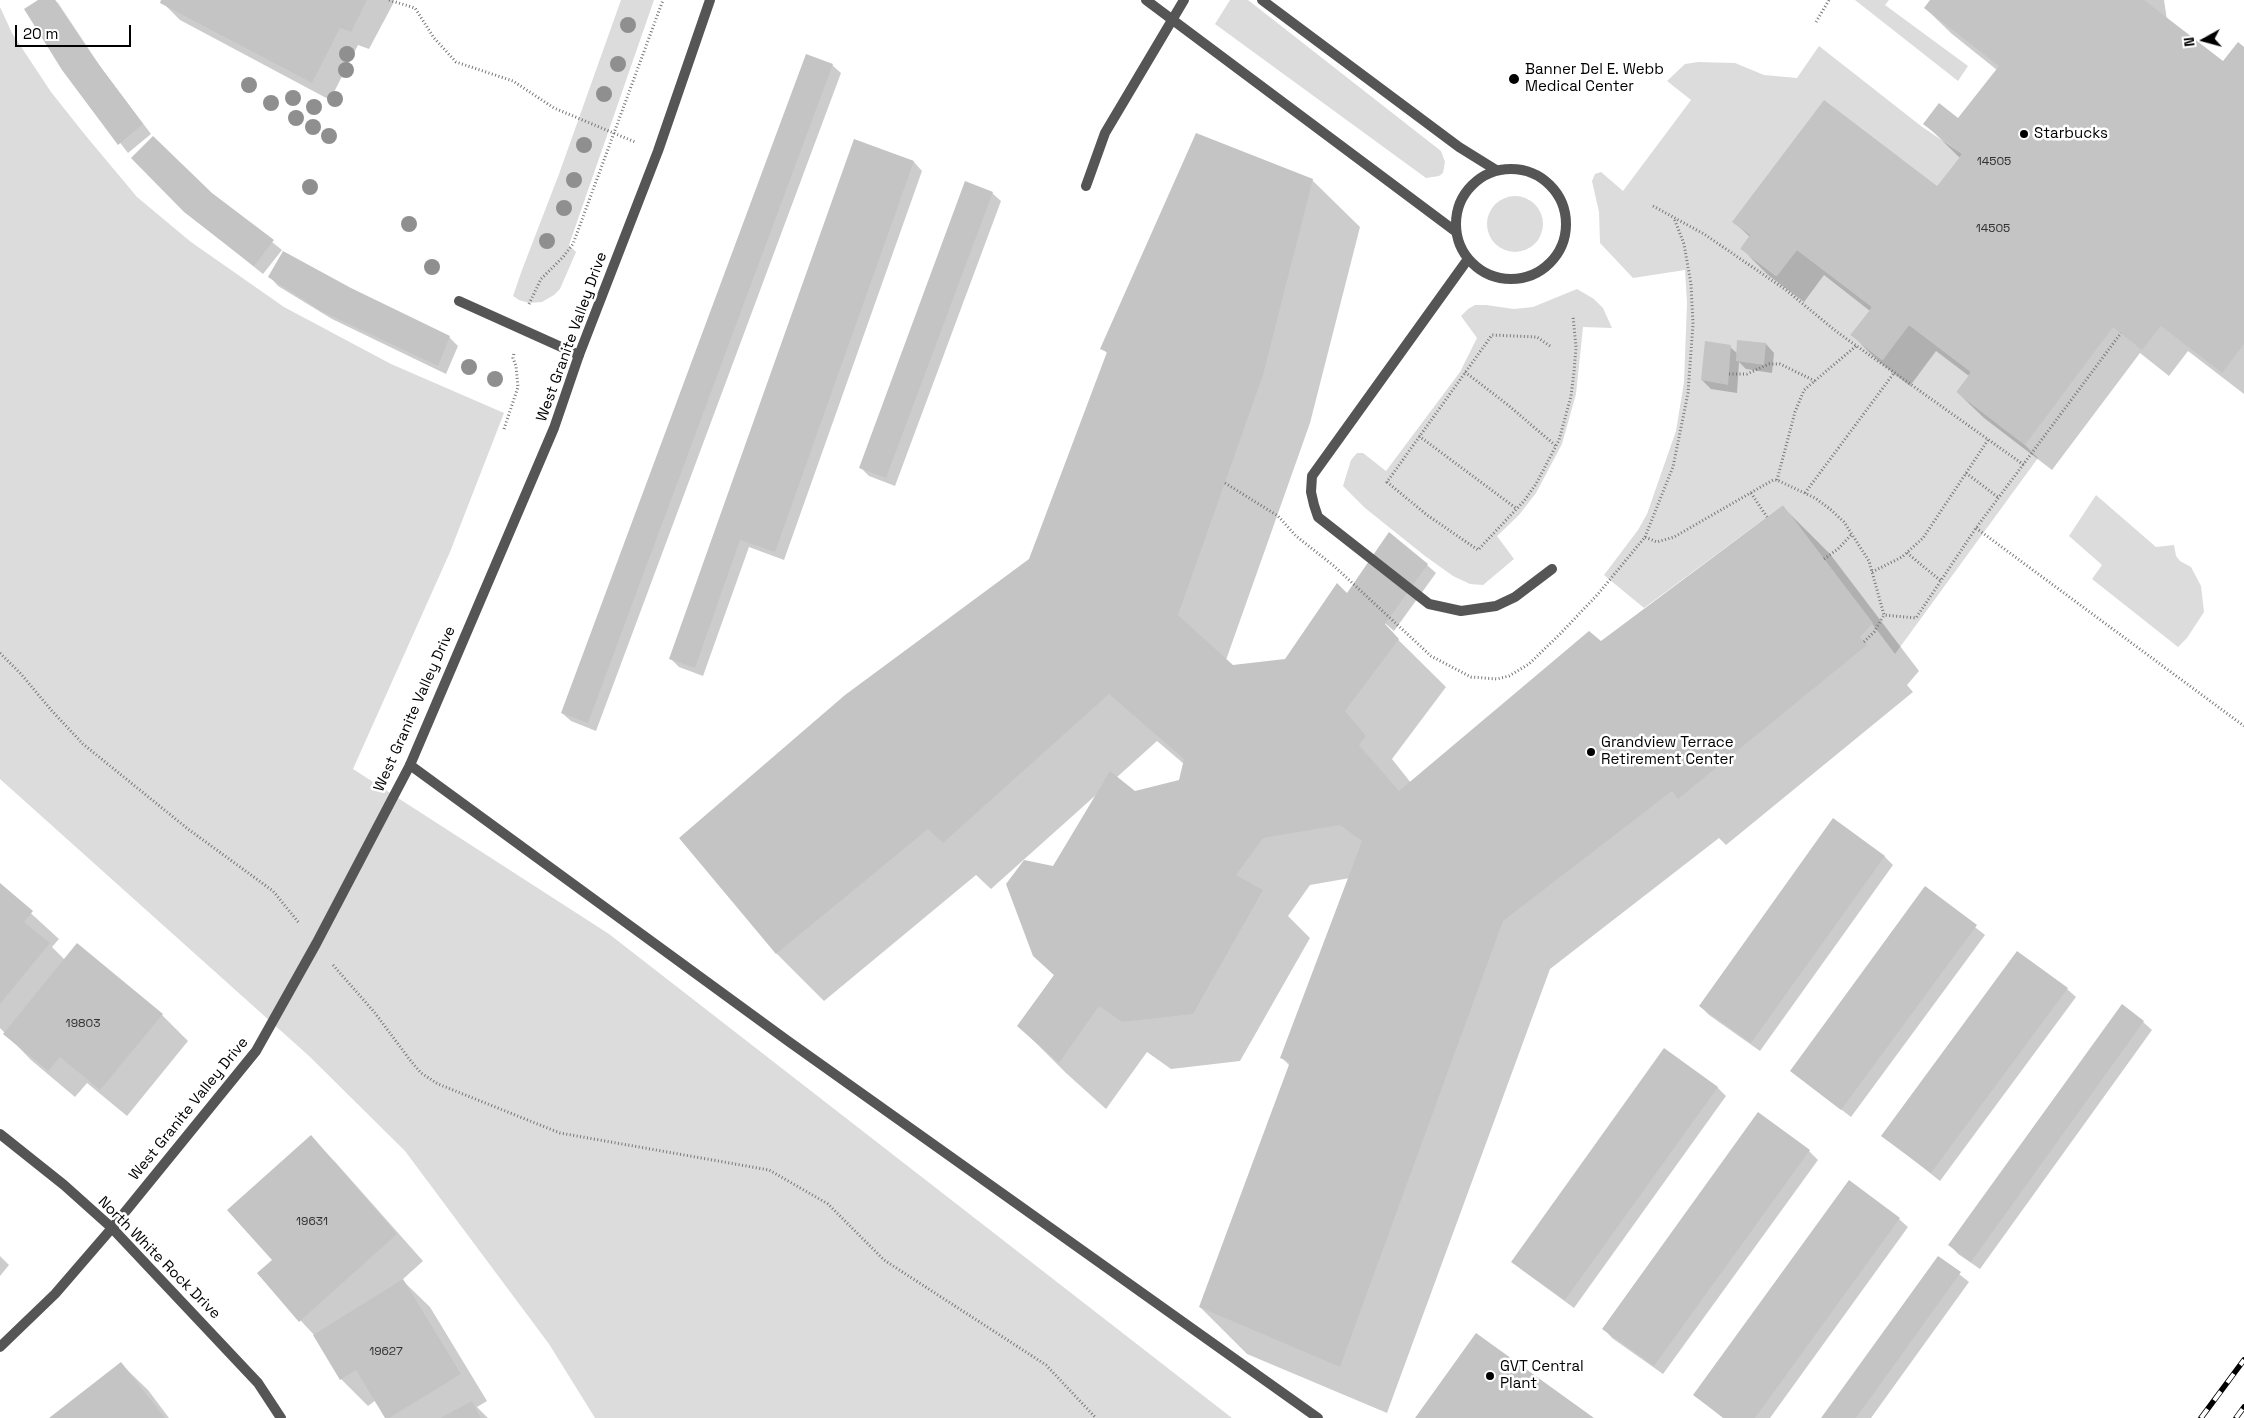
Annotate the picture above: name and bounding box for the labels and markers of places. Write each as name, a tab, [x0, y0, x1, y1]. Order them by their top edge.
place label: Banner Del E. Webb Medical Center	[1525, 61, 1664, 96]
marker: Banner Del E. Webb Medical Center	[1507, 72, 1521, 86]
place label: Starbucks	[2034, 125, 2108, 143]
marker: Starbucks	[2018, 128, 2030, 140]
place label: Grandview Terrace Retirement Center	[1601, 734, 1734, 769]
marker: Grandview Terrace Retirement Center	[1585, 746, 1597, 758]
place label: GVT Central Plant	[1500, 1358, 1584, 1393]
marker: GVT Central Plant	[1484, 1370, 1496, 1382]

